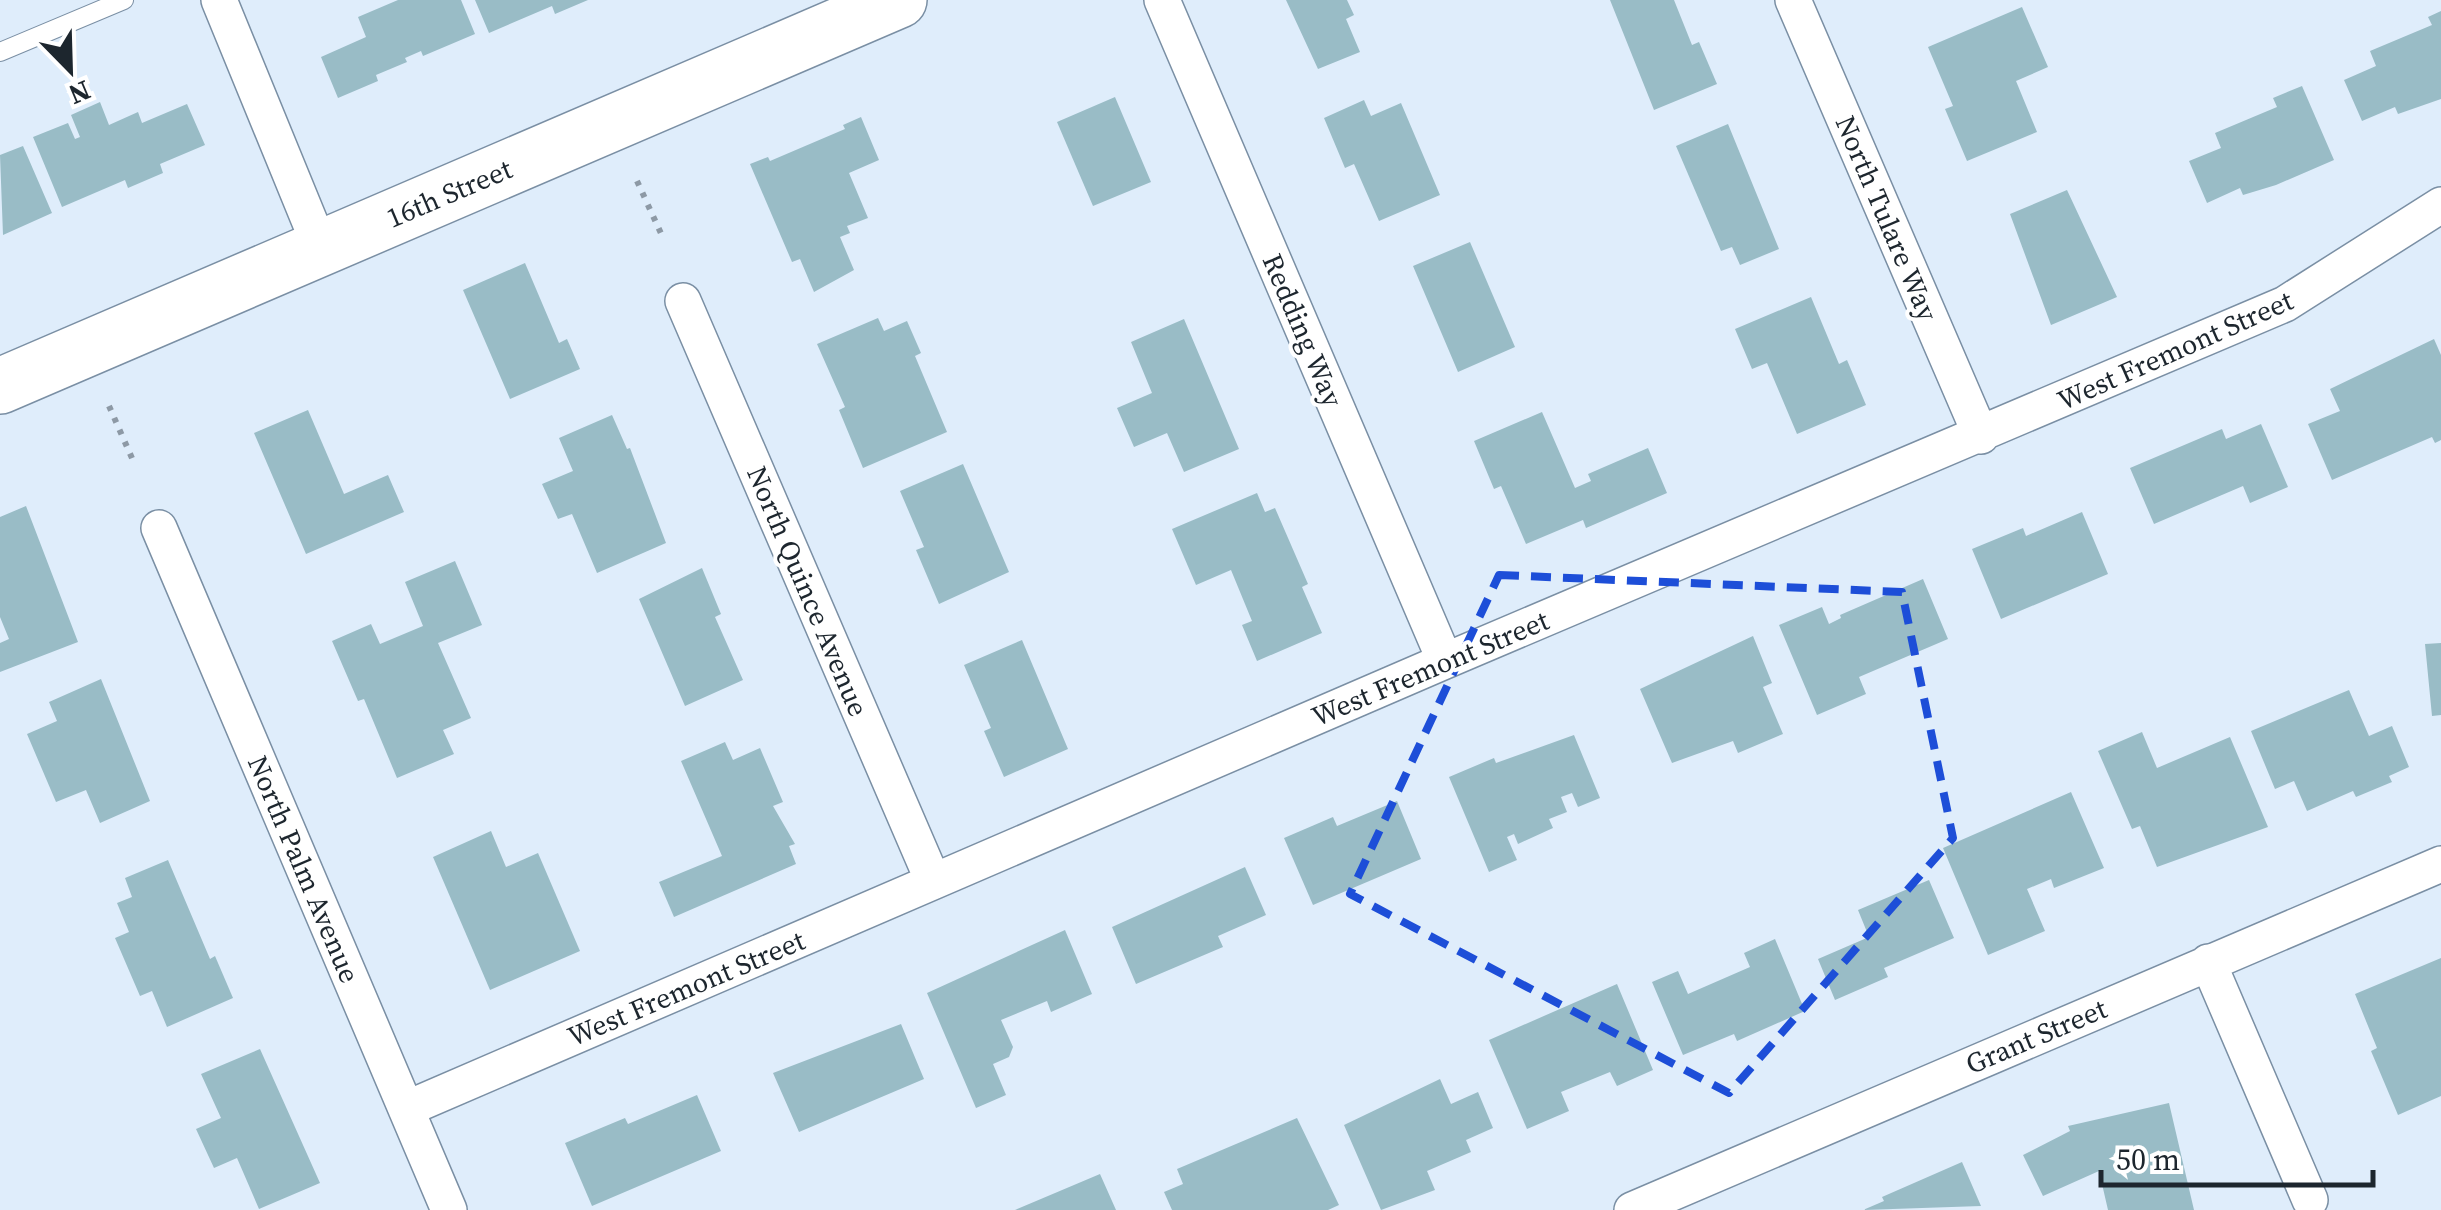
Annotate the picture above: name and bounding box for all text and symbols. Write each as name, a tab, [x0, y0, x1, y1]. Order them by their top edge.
north arrow	[20, 20, 120, 120]
text: N	[63, 72, 97, 114]
street label: North Tulare Way	[1827, 110, 1948, 327]
street label: 16th Street	[380, 149, 518, 236]
street label: Redding Way	[1254, 248, 1353, 413]
street label: West Fremont Street	[2051, 281, 2300, 419]
street label: North Quince Avenue	[738, 460, 878, 722]
street label: West Fremont Street	[1306, 601, 1555, 735]
street label: North Palm Avenue	[239, 750, 369, 988]
street label: West Fremont Street	[562, 921, 811, 1055]
street label: Grant Street	[1960, 989, 2113, 1083]
scale bar	[2101, 1125, 2374, 1187]
text: 50 m	[2116, 1139, 2180, 1180]

